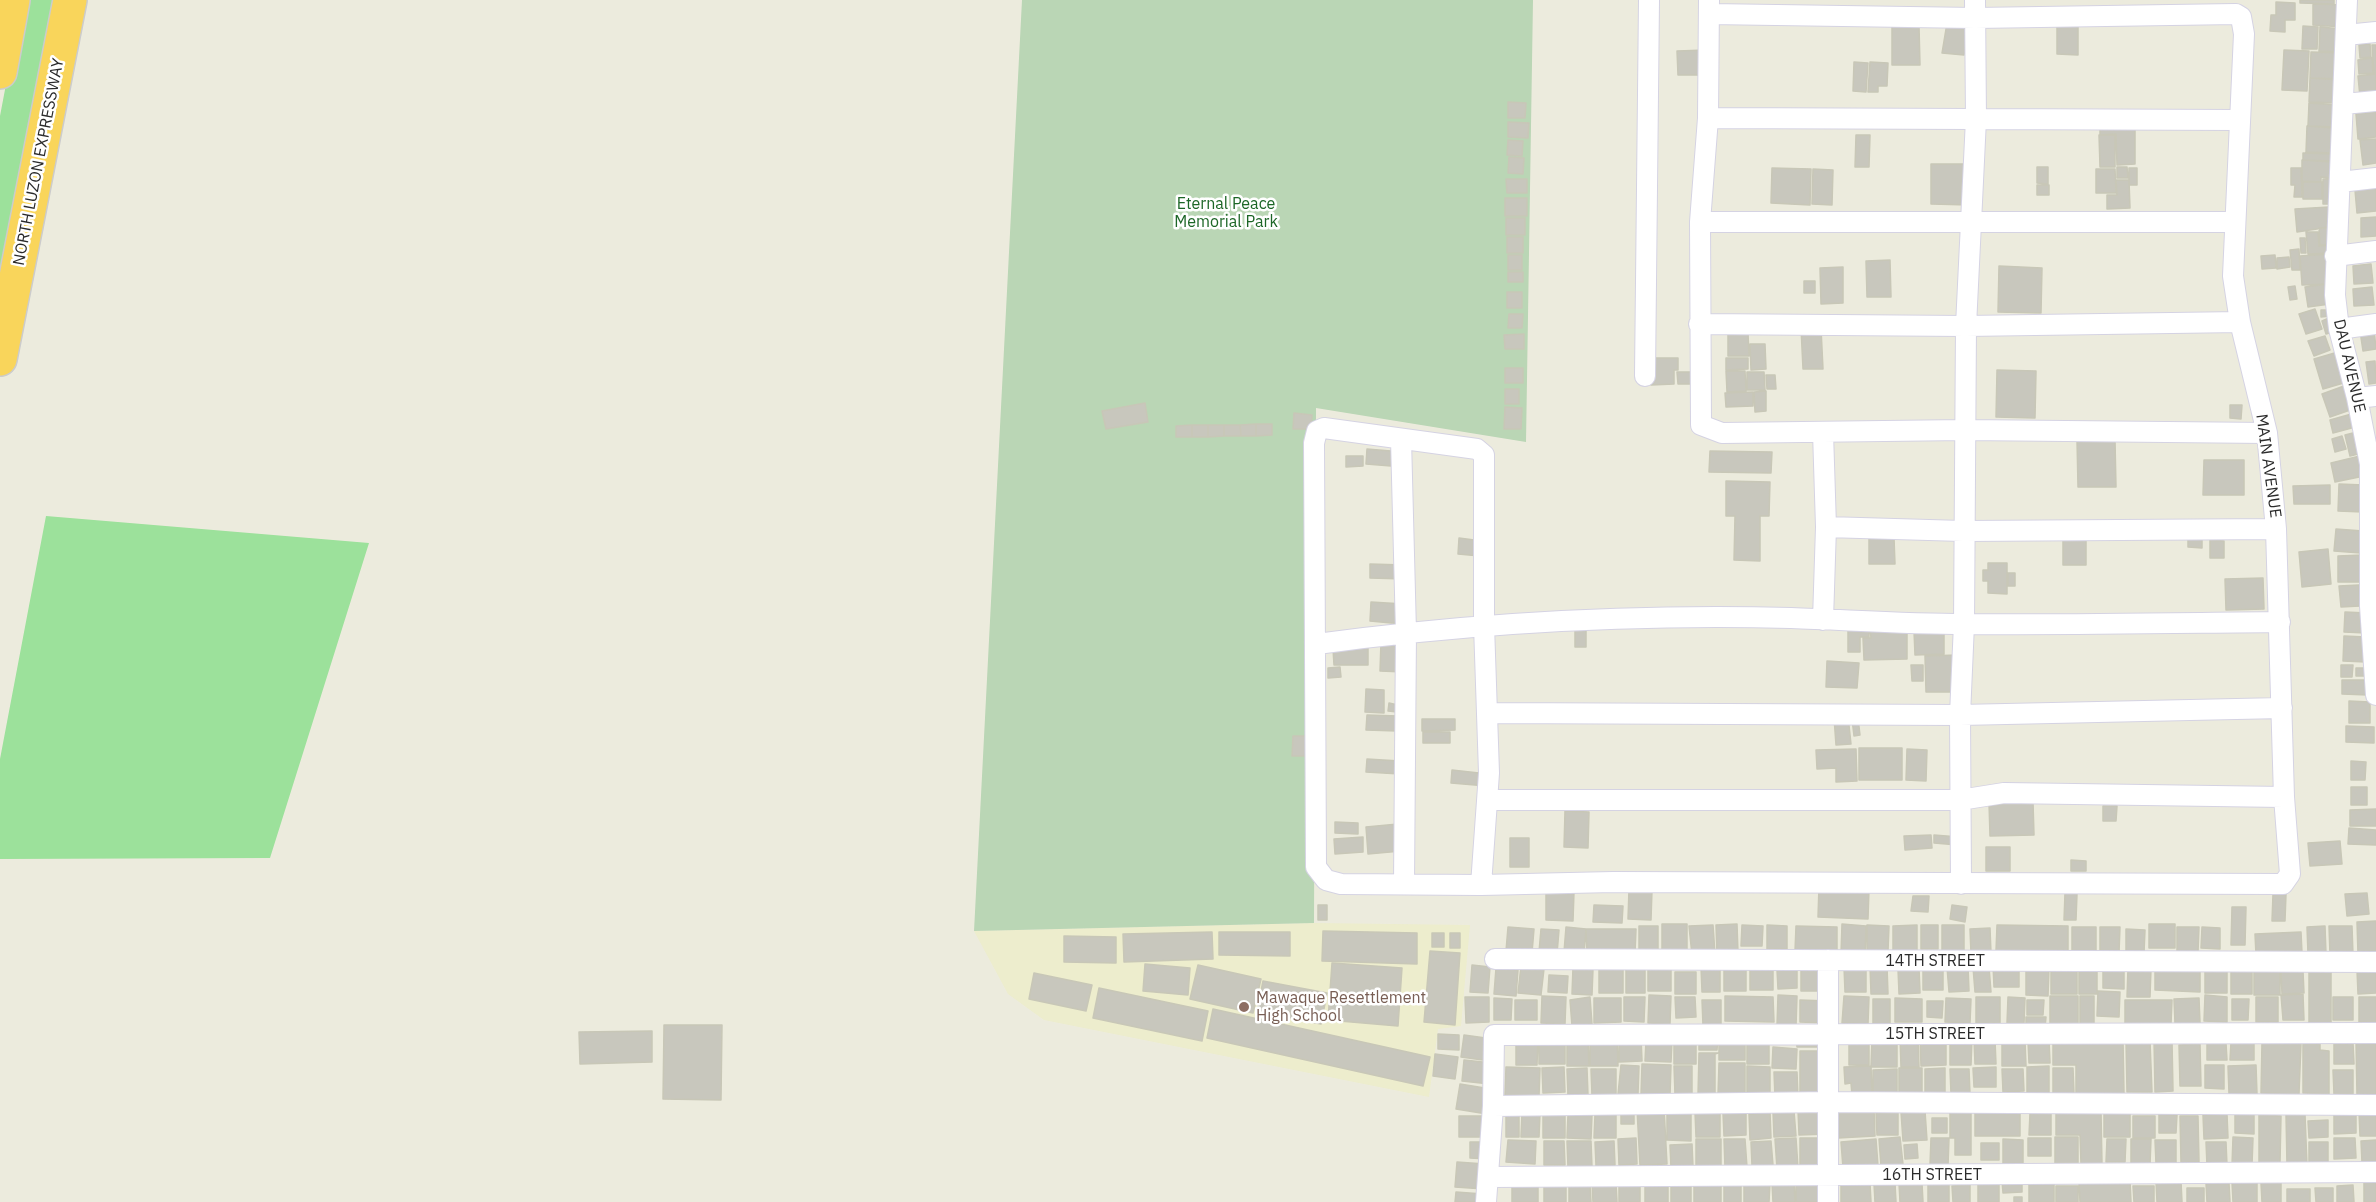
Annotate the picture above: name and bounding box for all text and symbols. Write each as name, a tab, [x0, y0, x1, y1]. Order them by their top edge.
street label: NORTH LUZON EXPRESSWAY	[9, 57, 69, 267]
park label: Eternal Peace Memorial Park	[1174, 194, 1278, 232]
street label: DAU AVENUE	[2329, 317, 2369, 415]
street label: MAIN AVENUE	[2251, 413, 2285, 519]
street label: 14TH STREET	[1885, 951, 1985, 971]
place label: Mawaque Resettlement High School	[1256, 988, 1426, 1026]
marker: Mawaque Resettlement High School	[1237, 1000, 1251, 1014]
street label: 15TH STREET	[1885, 1024, 1985, 1044]
street label: 16TH STREET	[1882, 1165, 1982, 1185]

